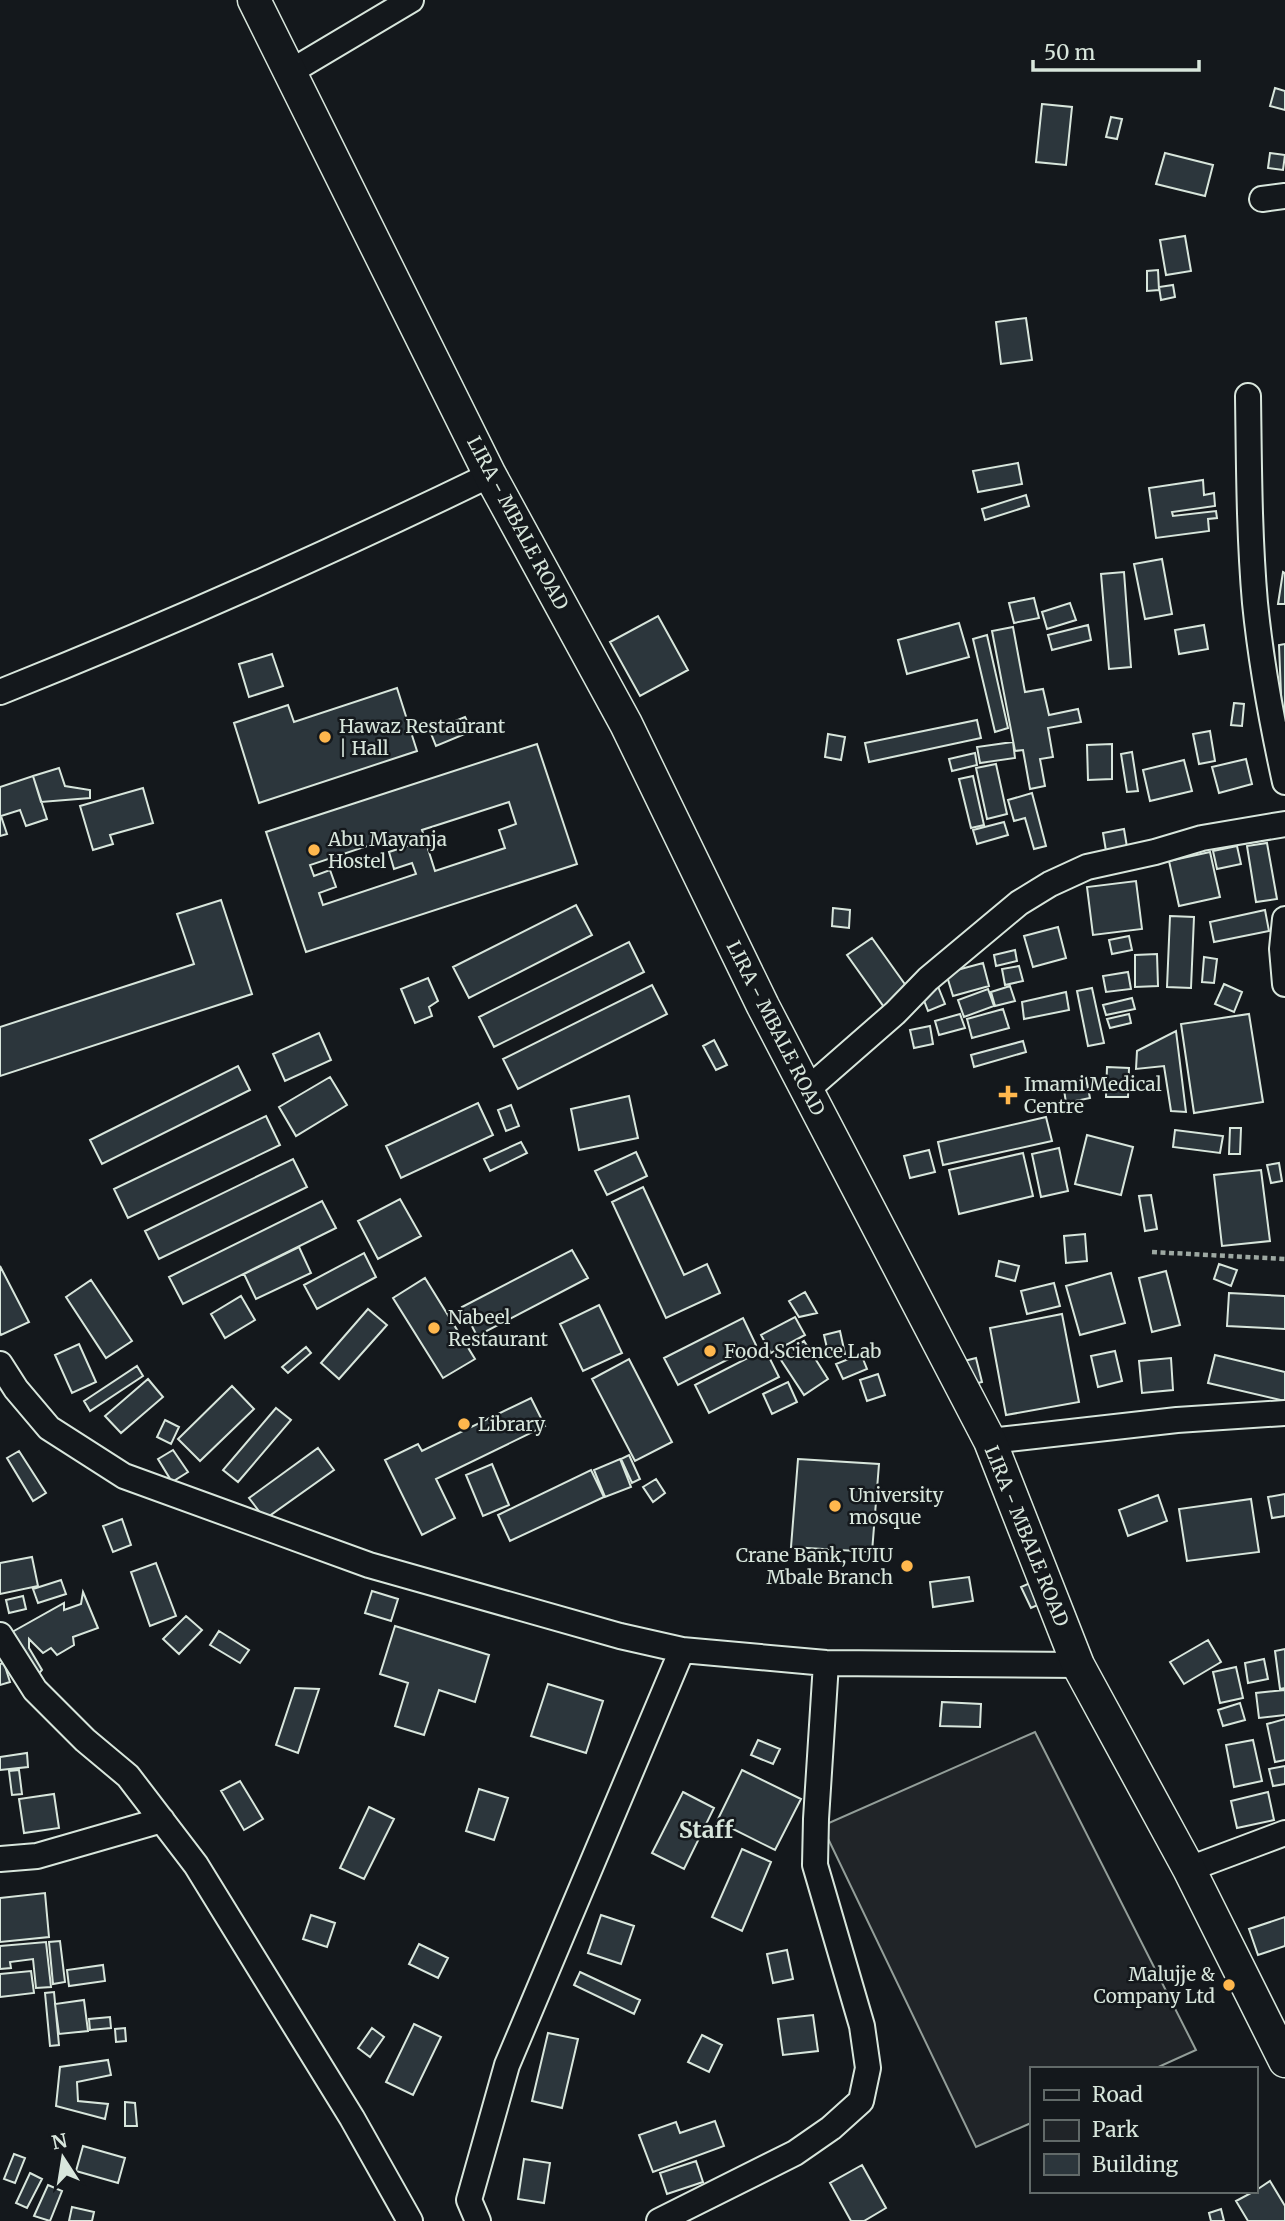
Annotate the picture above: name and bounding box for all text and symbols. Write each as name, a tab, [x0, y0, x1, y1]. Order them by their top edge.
scale bar	[1033, 28, 1199, 72]
text: 50 m	[1044, 39, 1095, 66]
street label: LIRA - MBALE ROAD	[462, 432, 574, 614]
place label: Hawaz Restaurant | Hall	[339, 714, 506, 760]
marker: Hawaz Restaurant | Hall	[317, 729, 333, 745]
place label: Abu Mayanja Hostel	[327, 827, 447, 873]
marker: Abu Mayanja Hostel	[306, 842, 322, 858]
street label: LIRA - MBALE ROAD	[722, 937, 830, 1119]
place label: Imami Medical Centre	[1024, 1072, 1162, 1118]
marker: Imami Medical Centre	[998, 1085, 1018, 1105]
place label: Nabeel Restaurant	[448, 1305, 549, 1351]
marker: Nabeel Restaurant	[426, 1320, 442, 1336]
place label: Food Science Lab	[724, 1339, 881, 1363]
marker: Food Science Lab	[702, 1343, 718, 1359]
place label: Library	[478, 1412, 545, 1436]
marker: Library	[456, 1416, 472, 1432]
street label: LIRA - MBALE ROAD	[980, 1442, 1074, 1630]
place label: University mosque	[849, 1483, 944, 1529]
marker: University mosque	[827, 1498, 843, 1514]
place label: Crane Bank, IUIU Mbale Branch	[736, 1543, 893, 1589]
marker: Crane Bank, IUIU Mbale Branch	[899, 1558, 915, 1574]
district label: Staff	[679, 1815, 734, 1844]
place label: Malujje & Company Ltd	[1094, 1962, 1216, 2008]
marker: Malujje & Company Ltd	[1221, 1977, 1237, 1993]
legend	[1030, 2067, 1257, 2193]
text: Road	[1092, 2081, 1143, 2108]
text: Park	[1092, 2116, 1139, 2143]
north arrow	[28, 2123, 98, 2193]
text: N	[50, 2128, 69, 2155]
text: Building	[1092, 2151, 1179, 2178]

